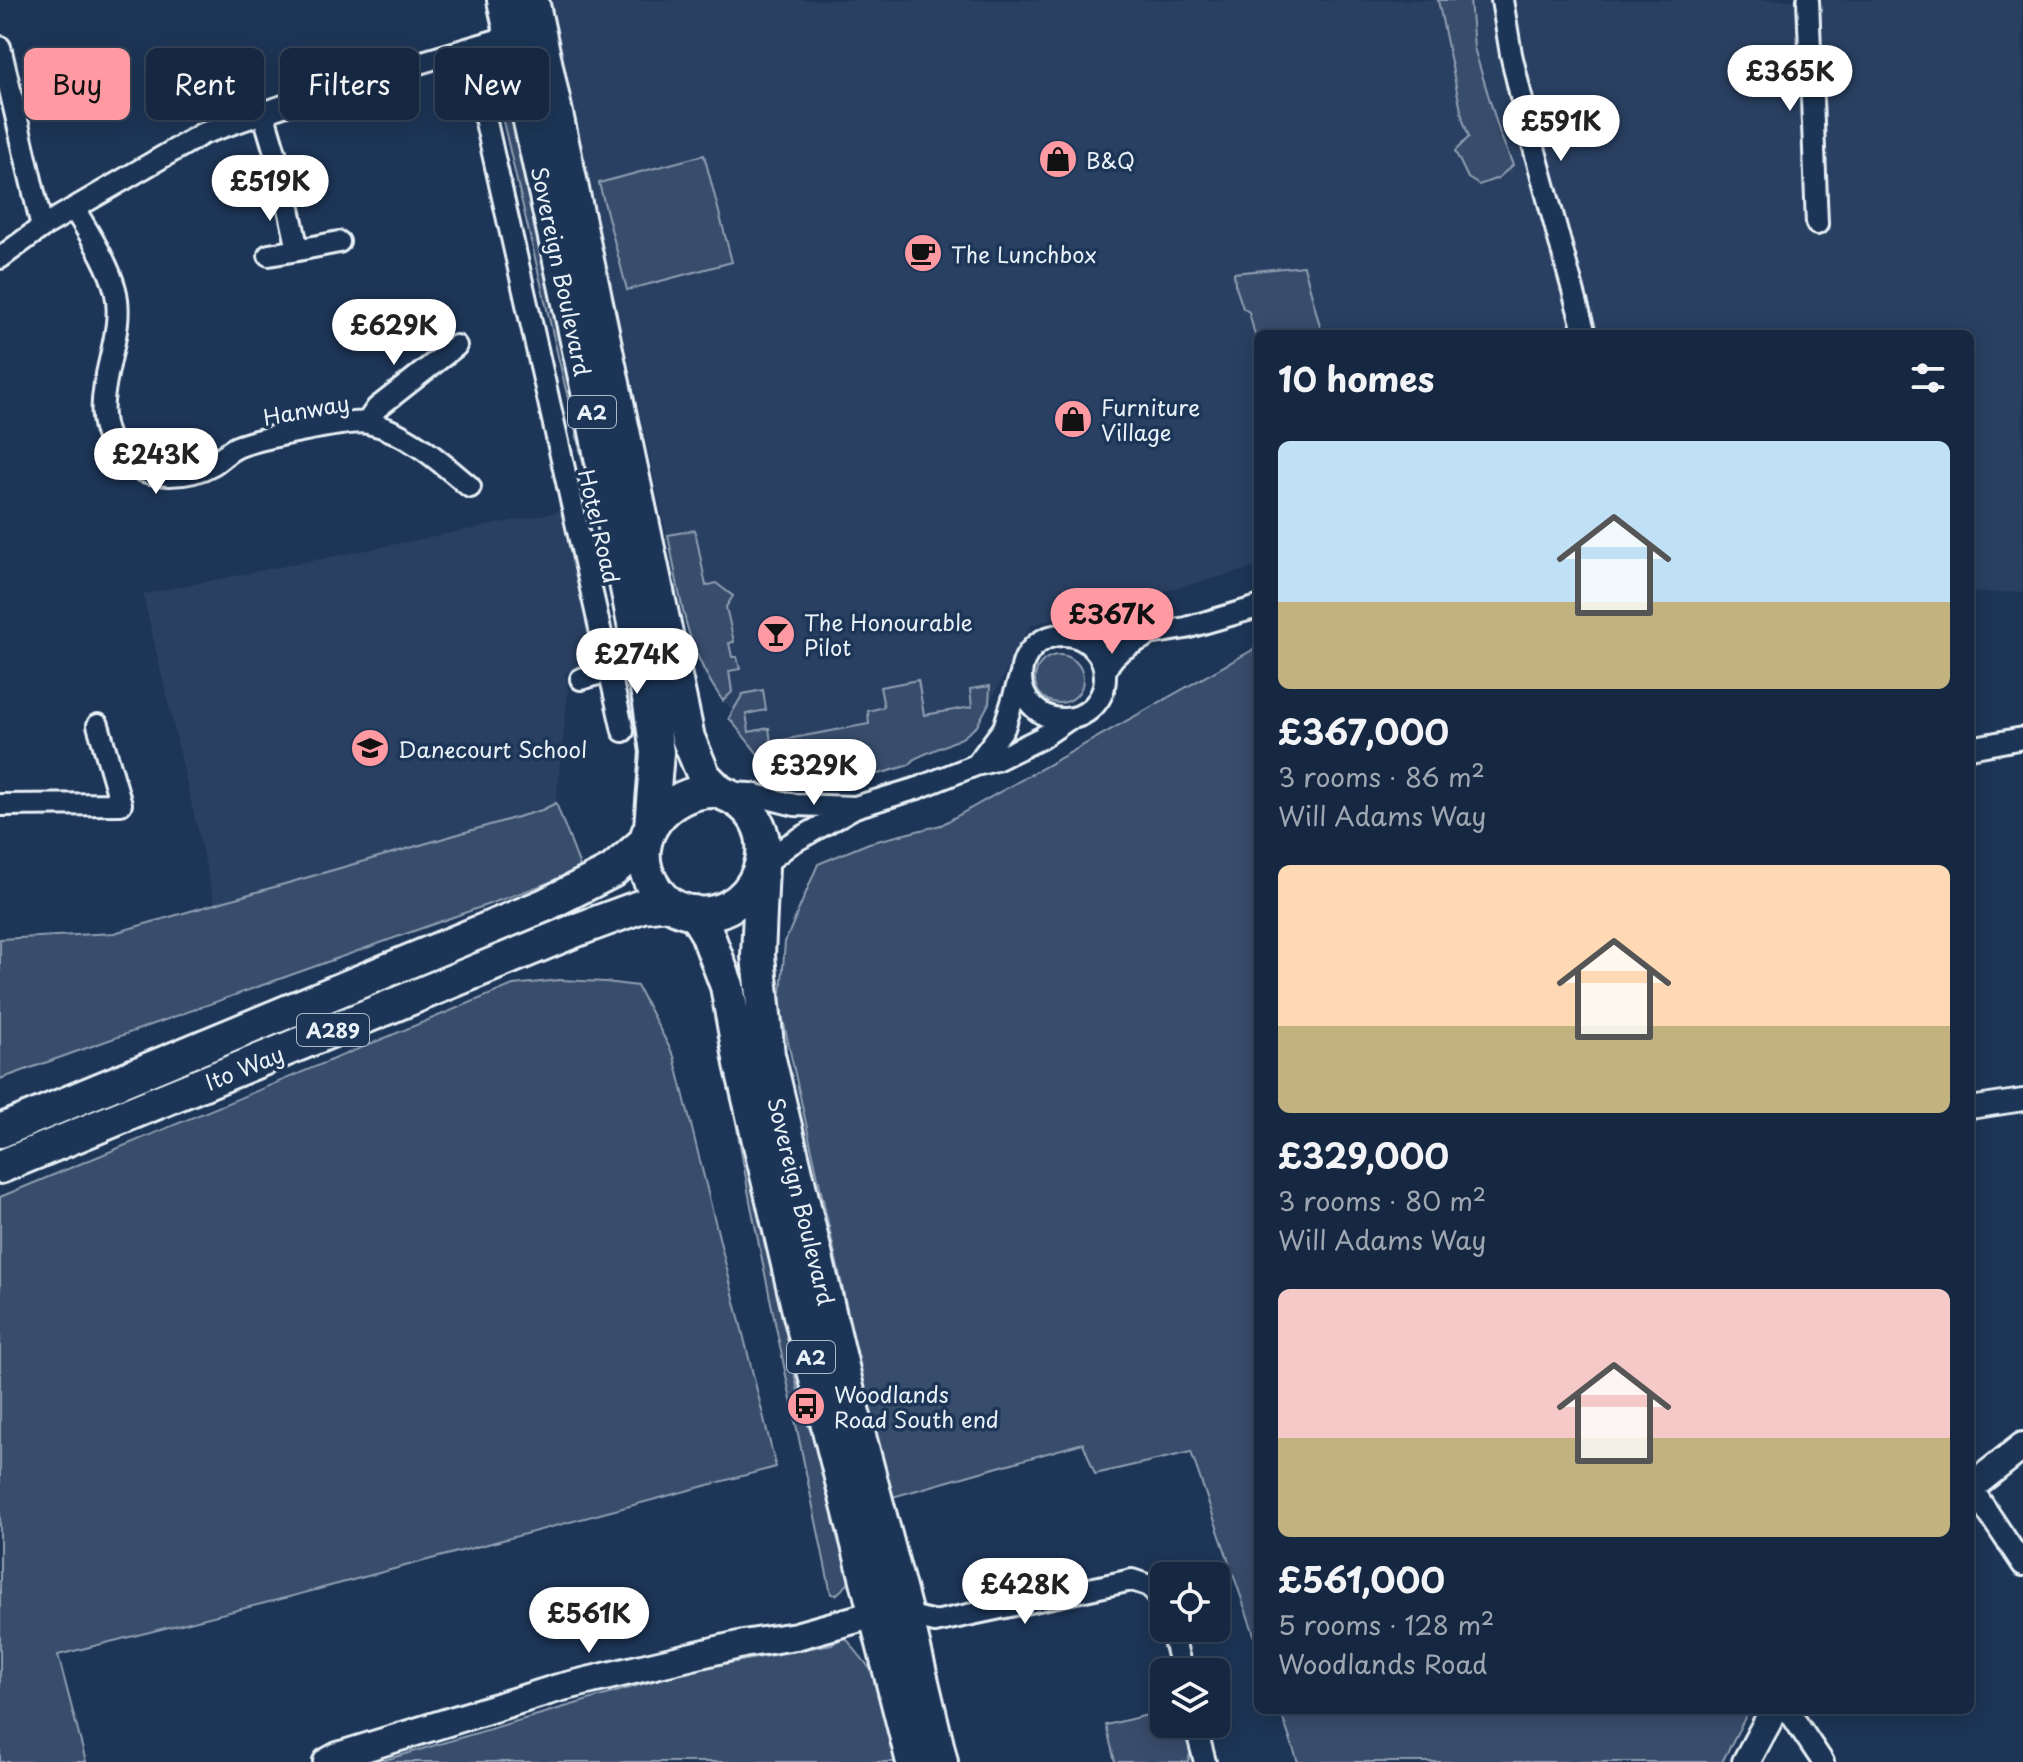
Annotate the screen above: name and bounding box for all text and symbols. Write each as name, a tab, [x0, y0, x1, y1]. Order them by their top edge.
pin: £365K	[1734, 45, 1846, 113]
chip: Buy	[24, 48, 130, 120]
chip: Rent	[146, 48, 264, 120]
chip: Filters	[280, 48, 419, 120]
chip: New	[435, 48, 549, 120]
text: £365K	[1745, 51, 1835, 90]
pin: £591K	[1505, 95, 1617, 163]
text: £591K	[1521, 101, 1601, 140]
shop icon: B&Q	[1037, 138, 1079, 180]
place label: B&Q	[1086, 143, 1135, 176]
pin: £519K	[214, 155, 326, 223]
text: £519K	[230, 161, 310, 200]
street label: Sovereign Boulevard	[524, 163, 600, 379]
cafe icon: The Lunchbox	[902, 232, 944, 274]
place label: The Lunchbox	[951, 237, 1097, 270]
pin: £629K	[338, 299, 450, 367]
text: £629K	[350, 305, 438, 344]
text: 10 homes	[1278, 352, 1434, 404]
icon: filters	[1906, 356, 1950, 400]
street label: Hanway	[260, 385, 352, 433]
place label: Furniture Village	[1101, 390, 1200, 448]
road number: A2	[568, 396, 616, 428]
shop icon: Furniture Village	[1052, 398, 1094, 440]
pin: £243K	[100, 428, 212, 496]
text: £243K	[112, 434, 200, 473]
street label: Hotel Road	[571, 466, 629, 586]
icon: home	[1542, 493, 1686, 637]
pin: £367K	[1056, 588, 1168, 656]
text: £367K	[1069, 594, 1155, 633]
place label: The Honourable Pilot	[804, 605, 973, 663]
bar icon: The Honourable Pilot	[755, 613, 797, 655]
pin: £274K	[581, 628, 693, 696]
text: £274K	[594, 634, 680, 673]
text: £367,000	[1278, 705, 1449, 757]
school or university icon: Danecourt School	[349, 727, 391, 769]
place label: Danecourt School	[398, 732, 587, 765]
pin: £329K	[758, 739, 870, 807]
text: £329K	[770, 745, 858, 784]
text: 3 rooms · 86 m²	[1278, 757, 1485, 796]
text: Will Adams Way	[1278, 796, 1486, 835]
icon: home	[1542, 917, 1686, 1061]
road number: A289	[297, 1014, 369, 1046]
street label: Ito Way	[200, 1036, 288, 1098]
street label: Sovereign Boulevard	[760, 1093, 844, 1309]
text: £329,000	[1278, 1129, 1449, 1181]
text: 3 rooms · 80 m²	[1278, 1181, 1486, 1220]
text: Will Adams Way	[1278, 1220, 1486, 1259]
road number: A2	[787, 1341, 835, 1373]
icon: home	[1542, 1341, 1686, 1485]
place label: Woodlands Road South end	[834, 1377, 999, 1435]
bus stop icon: Woodlands Road South end	[785, 1385, 827, 1427]
text: £561,000	[1278, 1553, 1445, 1605]
pin: £428K	[969, 1558, 1081, 1626]
map controls	[1150, 1562, 1230, 1738]
button: locate	[1150, 1562, 1230, 1642]
text: £428K	[980, 1564, 1070, 1603]
pin: £561K	[533, 1587, 645, 1655]
text: £561K	[547, 1593, 631, 1632]
text: 5 rooms · 128 m²	[1278, 1605, 1494, 1644]
text: Woodlands Road	[1278, 1644, 1488, 1683]
button: layers	[1150, 1658, 1230, 1738]

